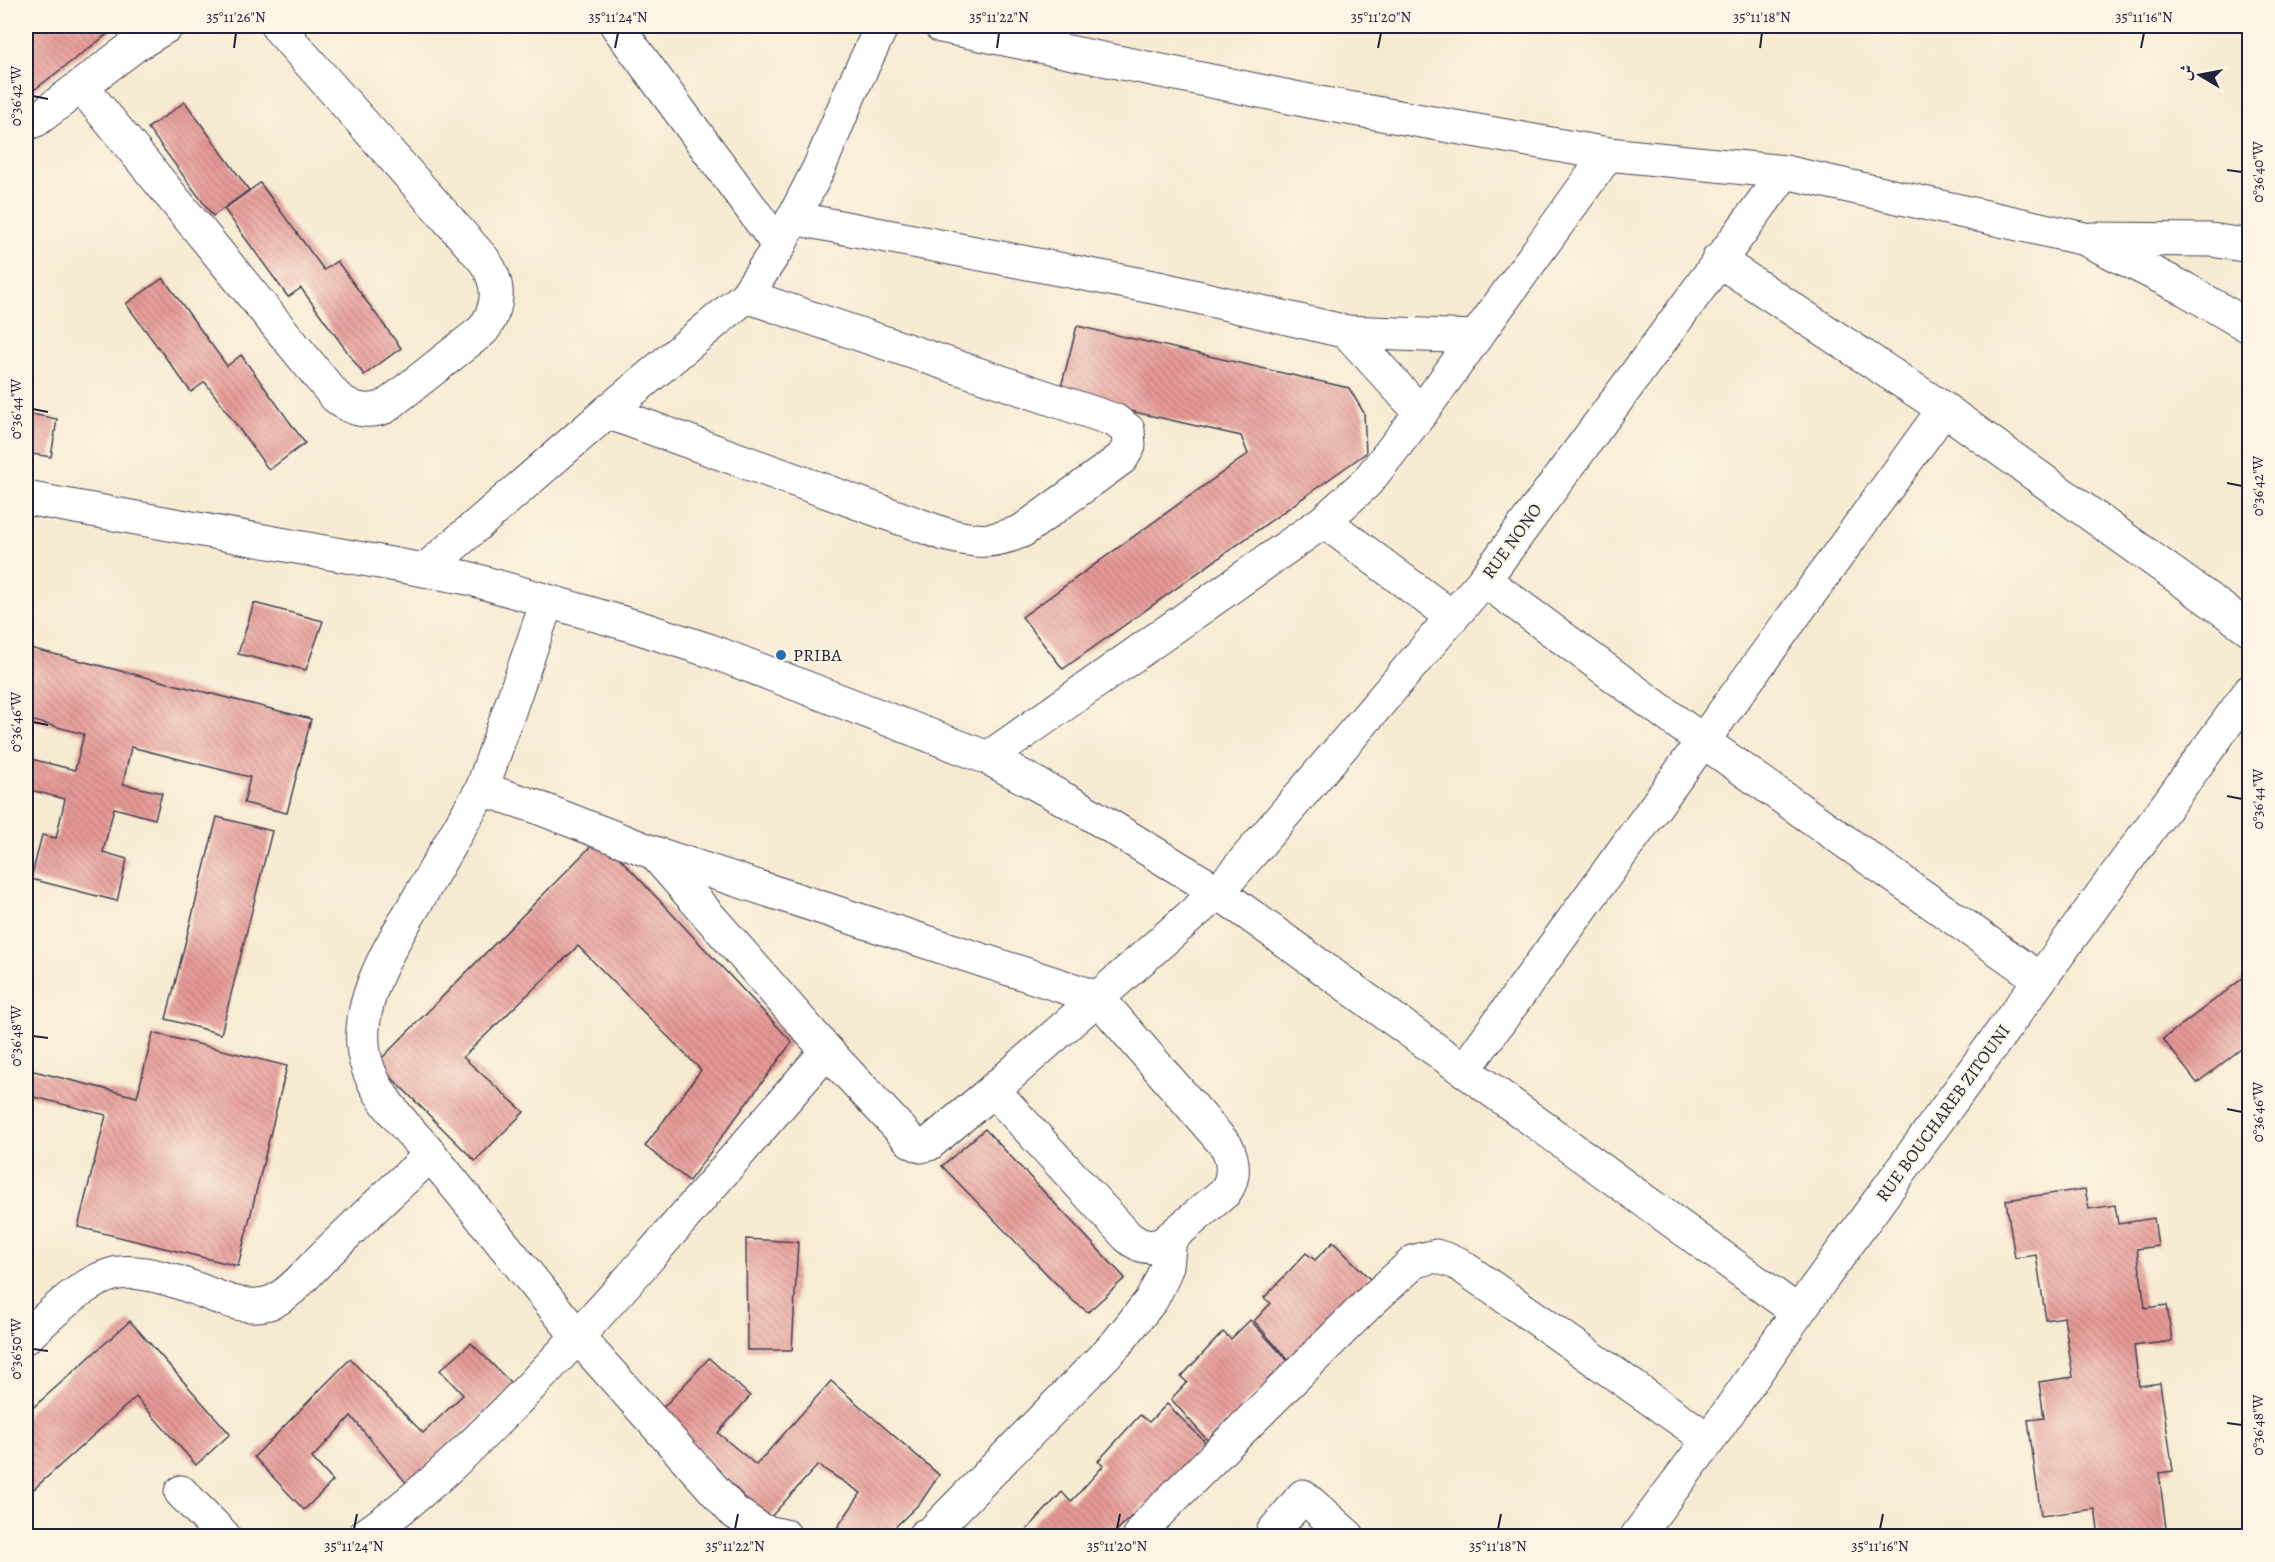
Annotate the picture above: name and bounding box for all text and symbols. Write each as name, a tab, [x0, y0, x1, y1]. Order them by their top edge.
text: 35°11'26"N	[206, 7, 266, 27]
text: 35°11'24"N	[588, 7, 648, 27]
text: 35°11'22"N	[969, 7, 1029, 27]
text: 35°11'20"N	[1351, 7, 1411, 27]
text: 35°11'18"N	[1733, 7, 1791, 27]
text: 35°11'16"N	[2115, 7, 2173, 27]
north arrow	[2170, 45, 2230, 105]
text: ش	[2174, 63, 2198, 82]
text: 0°36'42"W	[6, 66, 26, 126]
text: 0°36'40"W	[2248, 141, 2268, 203]
text: 0°36'44"W	[6, 379, 26, 439]
text: 0°36'42"W	[2248, 456, 2268, 516]
street label: RUE NONO	[1476, 498, 1548, 584]
place label: PRIBA	[793, 643, 842, 667]
marker: PRIBA	[774, 648, 788, 662]
text: 0°36'46"W	[6, 692, 26, 752]
text: 0°36'44"W	[2248, 769, 2268, 829]
text: 0°36'48"W	[6, 1006, 26, 1066]
street label: RUE BOUCHAREB ZITOUNI	[1870, 1019, 2016, 1207]
text: 0°36'46"W	[2248, 1082, 2268, 1142]
text: 0°36'50"W	[6, 1318, 26, 1380]
text: 0°36'48"W	[2248, 1395, 2268, 1455]
text: 35°11'24"N	[324, 1536, 384, 1556]
text: 35°11'22"N	[705, 1536, 765, 1556]
text: 35°11'20"N	[1087, 1536, 1147, 1556]
text: 35°11'18"N	[1469, 1536, 1527, 1556]
text: 35°11'16"N	[1851, 1536, 1909, 1556]

